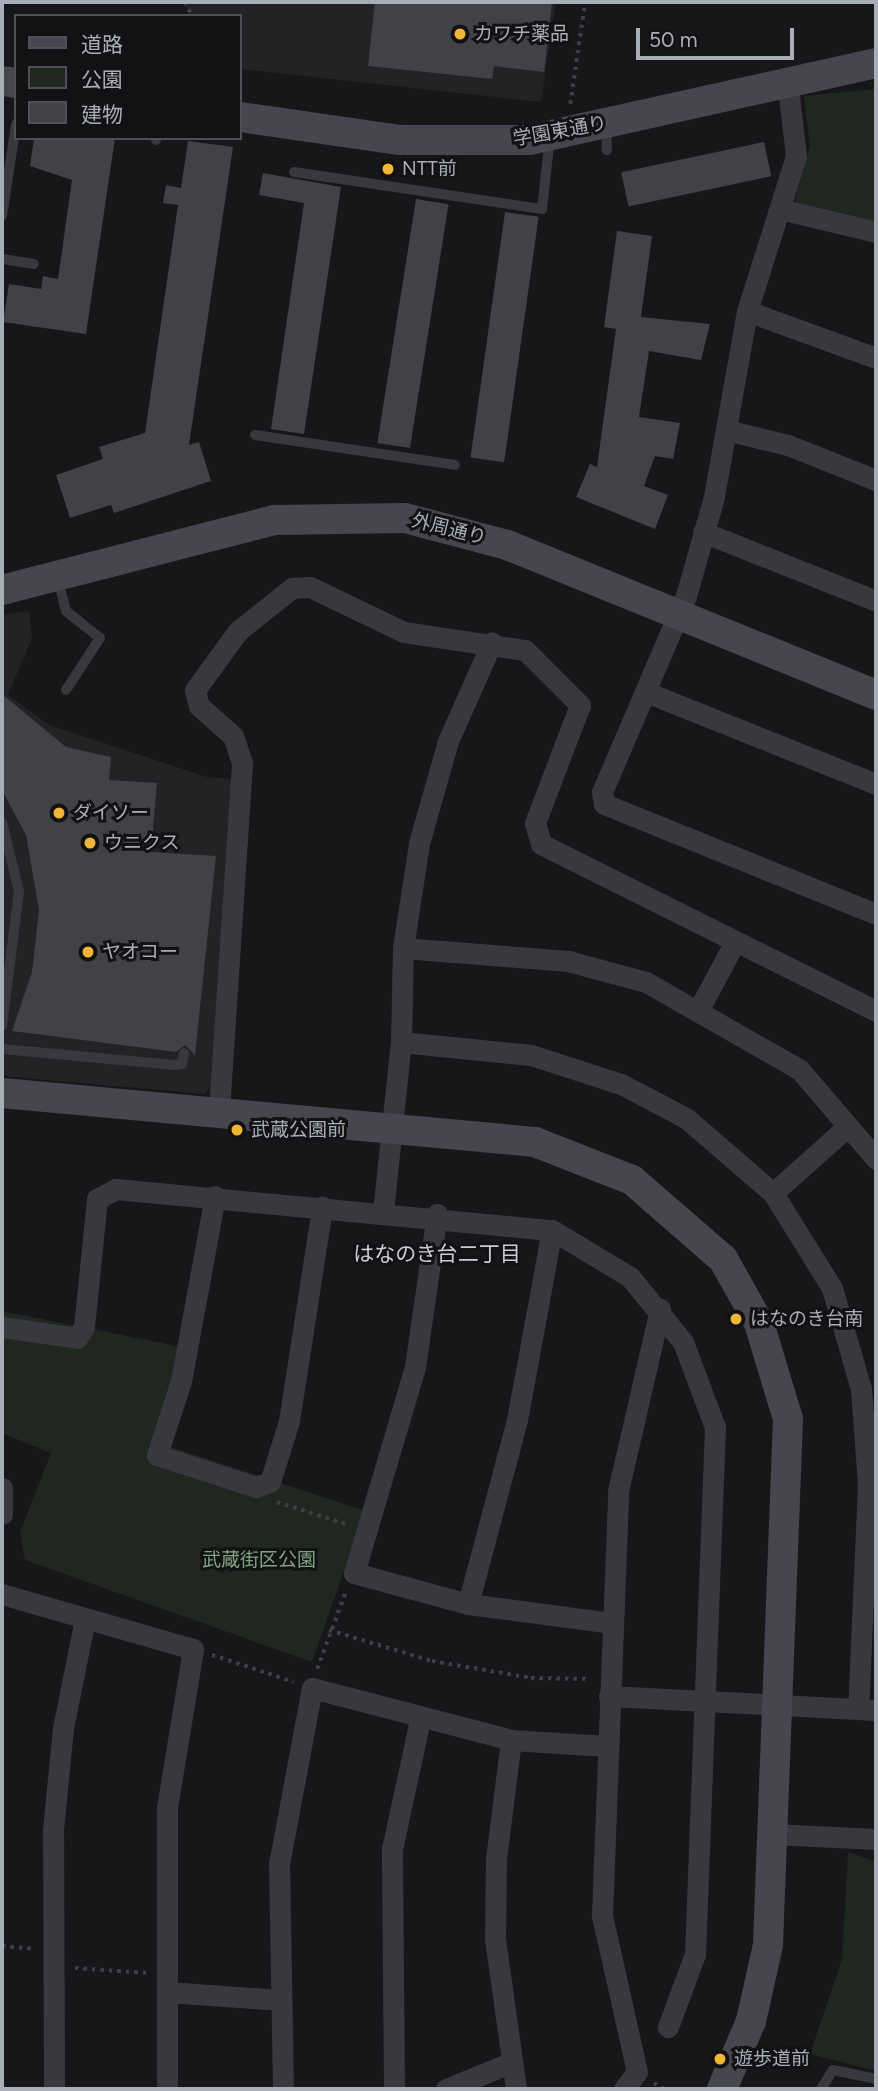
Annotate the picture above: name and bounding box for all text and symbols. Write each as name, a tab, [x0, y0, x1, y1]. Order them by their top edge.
legend	[14, 14, 242, 140]
scale bar	[640, 14, 798, 58]
place label: カワチ薬品	[474, 23, 569, 45]
marker: カワチ薬品	[452, 26, 468, 42]
text: 50 m	[649, 27, 698, 52]
text: 道路	[81, 32, 123, 57]
text: 公園	[81, 67, 123, 92]
text: 建物	[81, 102, 123, 127]
street label: 学園東通り	[511, 112, 609, 150]
place label: NTT前	[402, 158, 457, 180]
marker: NTT前	[380, 161, 396, 177]
street label: 外周通り	[409, 509, 489, 549]
place label: ダイソー	[73, 802, 149, 824]
marker: ダイソー	[51, 805, 67, 821]
place label: ウニクス	[104, 832, 180, 854]
marker: ウニクス	[82, 835, 98, 851]
place label: ヤオコー	[102, 941, 178, 963]
marker: ヤオコー	[80, 944, 96, 960]
place label: 武蔵公園前	[251, 1119, 346, 1141]
marker: 武蔵公園前	[229, 1122, 245, 1138]
district label: はなのき台二丁目	[353, 1241, 521, 1267]
place label: はなのき台南	[750, 1308, 864, 1330]
marker: はなのき台南	[728, 1311, 744, 1327]
park label: 武蔵街区公園	[202, 1549, 316, 1571]
place label: 遊歩道前	[734, 2048, 810, 2070]
marker: 遊歩道前	[712, 2051, 728, 2067]

